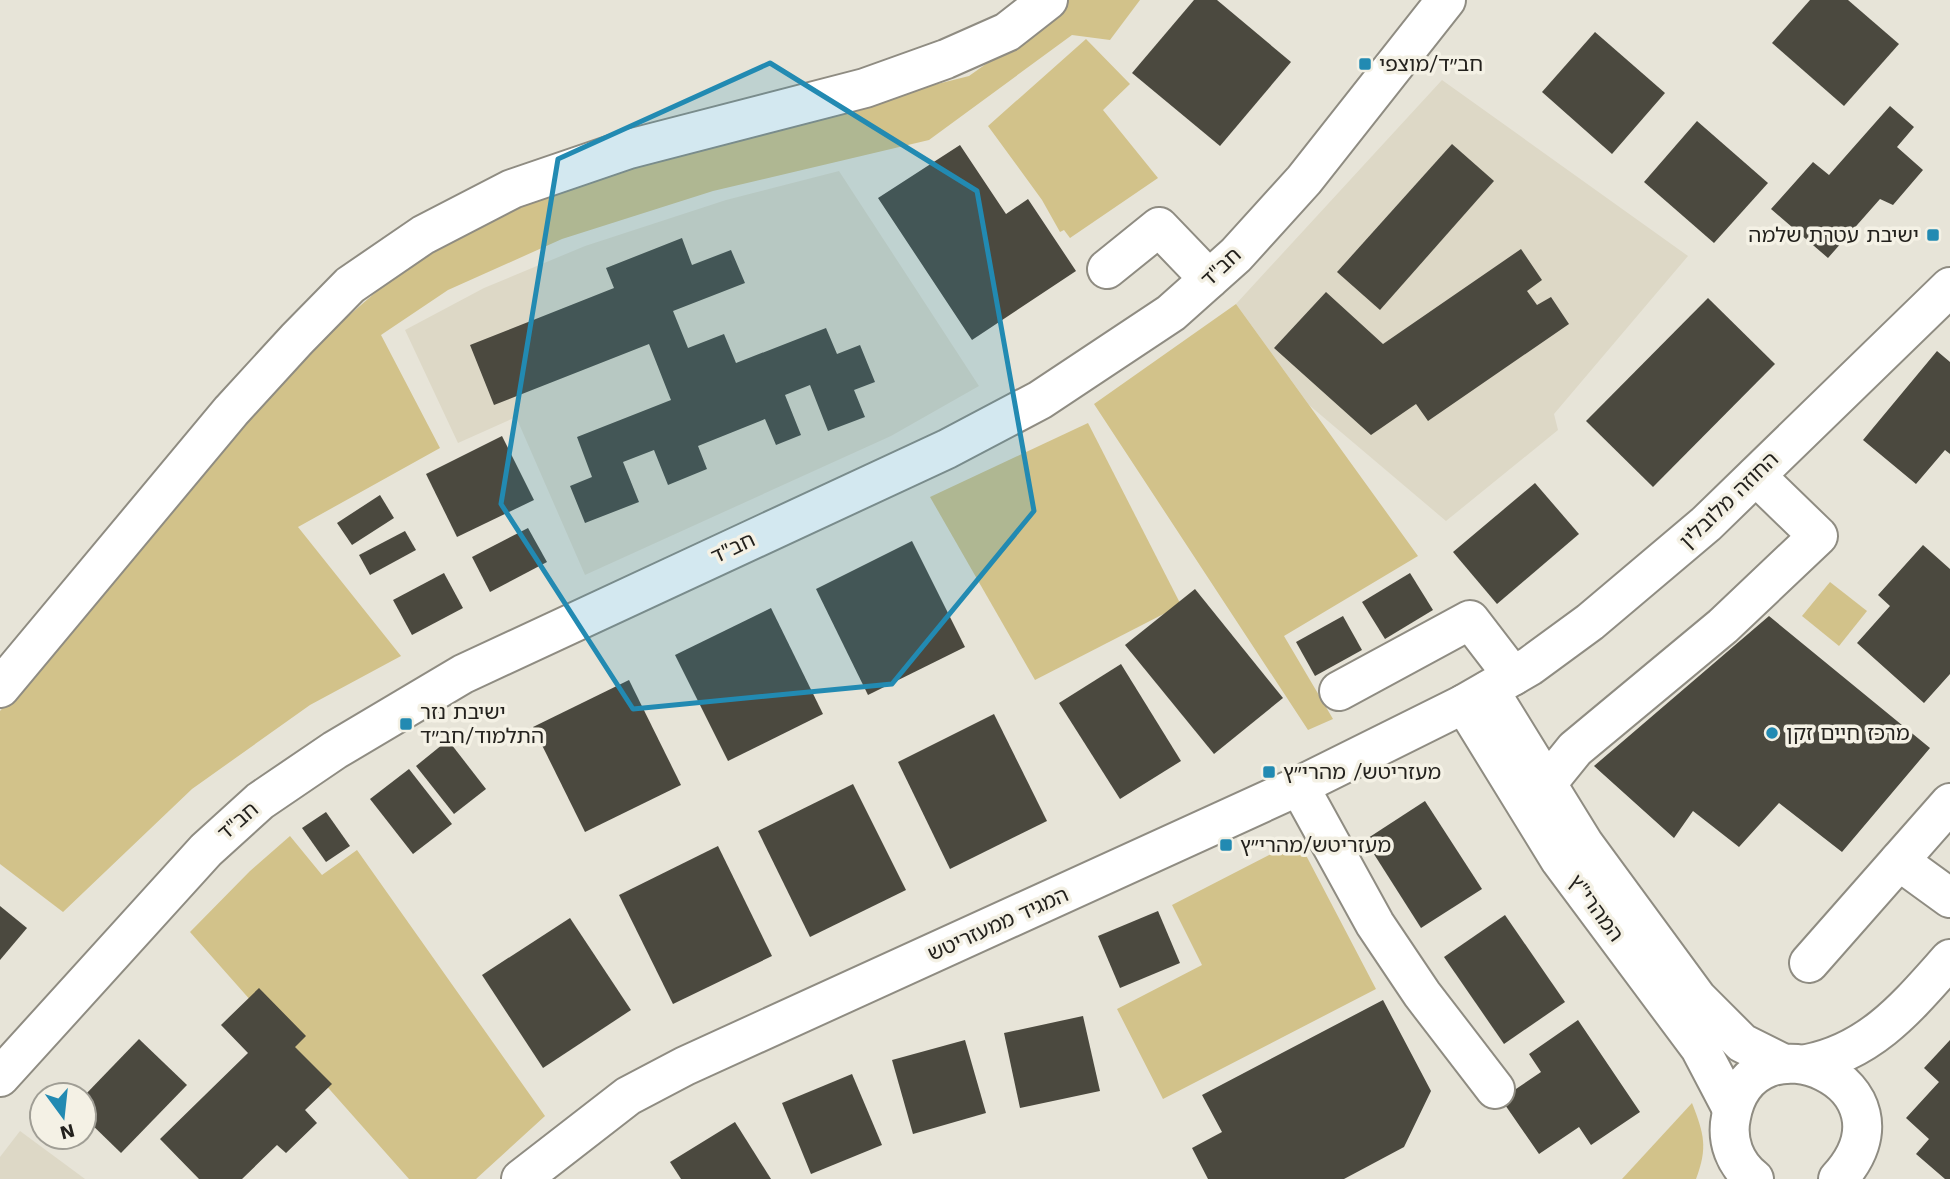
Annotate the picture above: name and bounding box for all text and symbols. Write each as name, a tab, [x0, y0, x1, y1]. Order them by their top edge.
place label: חב״ד/מוצפי	[1379, 51, 1483, 76]
marker: חב״ד/מוצפי	[1357, 56, 1373, 72]
place label: ישיבת עטרת שלמה	[1748, 222, 1919, 247]
marker: ישיבת עטרת שלמה	[1925, 227, 1941, 243]
street label: חב"ד	[1195, 242, 1246, 291]
street label: החוזה מלובלין	[1674, 446, 1783, 553]
street label: חב"ד	[707, 527, 759, 569]
place label: ישיבת נזר התלמוד/חב״ד	[420, 699, 544, 748]
marker: ישיבת נזר התלמוד/חב״ד	[398, 716, 414, 732]
place label: מרכז חיים זקן	[1786, 720, 1910, 745]
marker: מרכז חיים זקן	[1764, 725, 1780, 741]
place label: מעזריטש/ מהרי״ץ	[1283, 759, 1441, 784]
marker: מעזריטש/ מהרי״ץ	[1261, 764, 1277, 780]
street label: חב"ד	[212, 796, 263, 845]
place label: מעזריטש/מהרי״ץ	[1240, 832, 1391, 857]
marker: מעזריטש/מהרי״ץ	[1218, 837, 1234, 853]
street label: המהרי"ץ	[1564, 869, 1629, 946]
street label: המגיד ממעזריטש	[924, 881, 1072, 966]
north arrow	[28, 1081, 98, 1151]
text: N	[57, 1119, 77, 1145]

